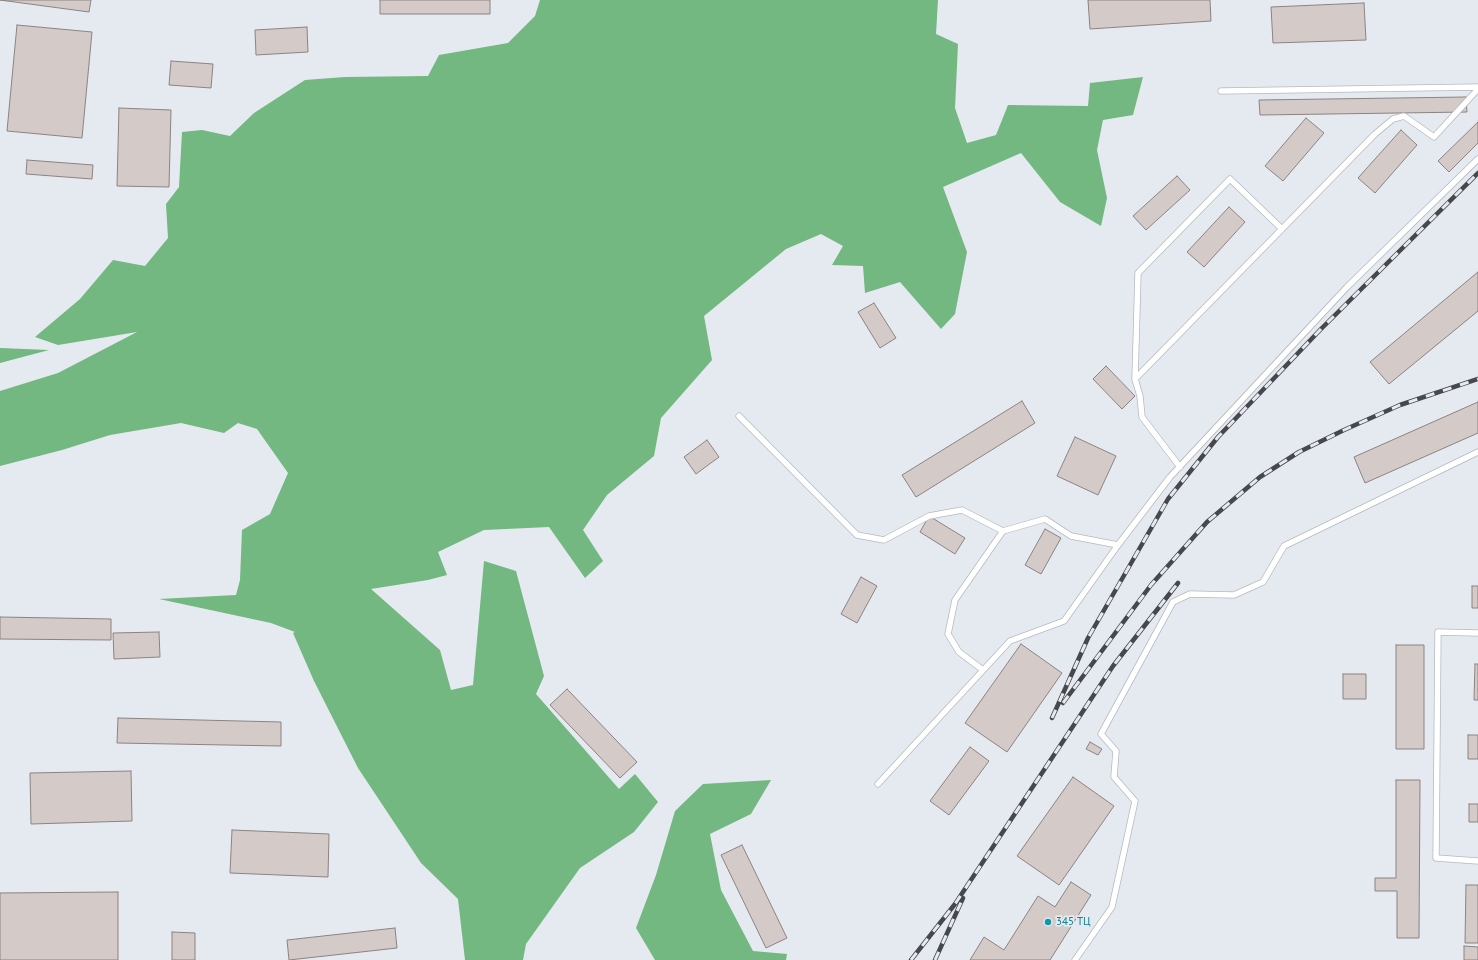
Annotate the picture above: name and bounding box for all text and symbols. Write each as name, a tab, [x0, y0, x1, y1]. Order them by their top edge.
place label: 345 ТЦ	[1056, 915, 1091, 929]
marker: 345 ТЦ	[1043, 917, 1053, 927]

